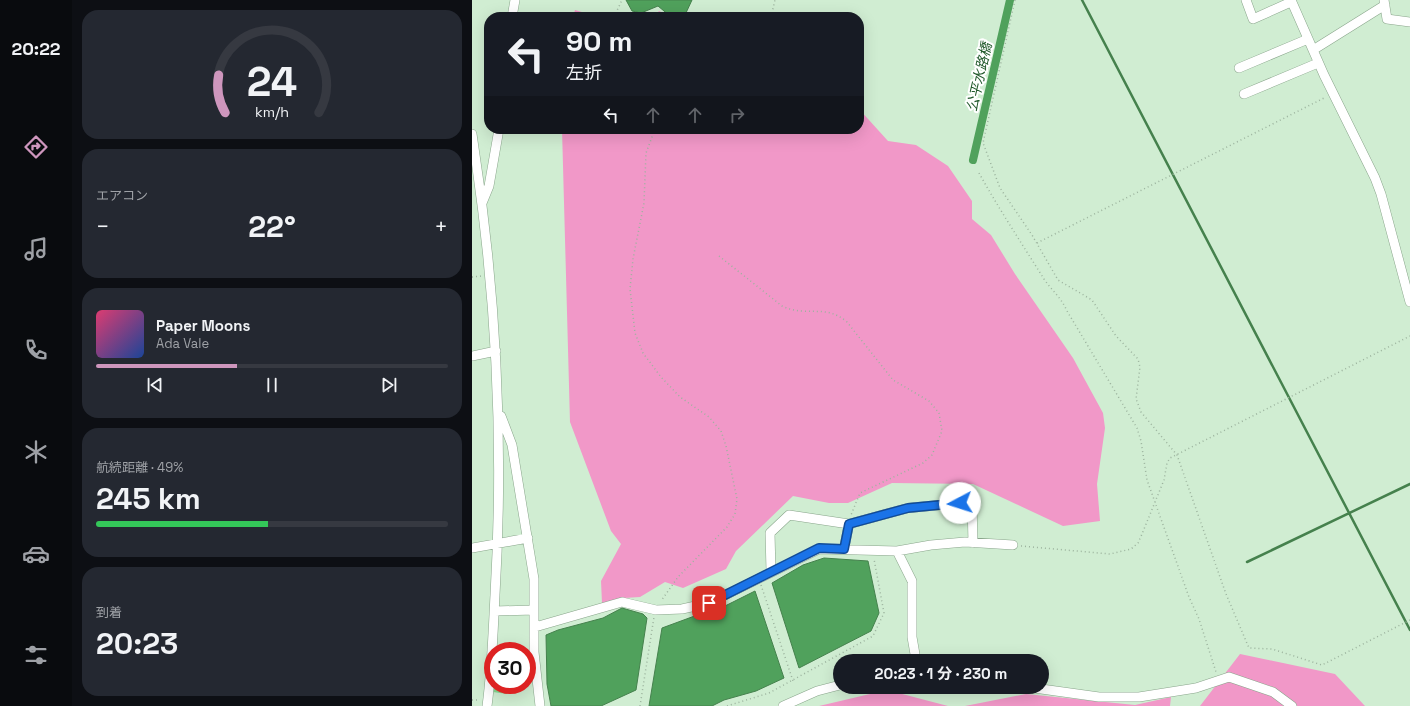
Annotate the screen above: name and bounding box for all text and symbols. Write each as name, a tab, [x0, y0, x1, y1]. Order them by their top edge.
text: 90 m	[566, 23, 632, 59]
icon: left	[500, 28, 552, 80]
text: 20:22	[11, 37, 61, 60]
water label: 公平水路橋	[962, 39, 996, 113]
text: 24	[247, 54, 297, 107]
text: 左折	[566, 61, 602, 84]
text: km/h	[255, 102, 289, 120]
icon: left	[600, 104, 622, 126]
icon: ahead	[642, 104, 664, 126]
icon: ahead	[684, 104, 706, 126]
icon: right	[726, 104, 748, 126]
icon: directions	[22, 133, 50, 161]
text: エアコン	[96, 187, 148, 204]
text: 22°	[248, 207, 296, 246]
text: −	[96, 212, 110, 240]
text: +	[434, 212, 448, 240]
icon: music	[22, 235, 50, 263]
text: Paper Moons	[156, 316, 250, 335]
text: Ada Vale	[156, 335, 209, 352]
icon: phone	[22, 336, 50, 364]
icon: previous	[144, 374, 166, 396]
icon: pause	[261, 374, 283, 396]
icon: next	[378, 374, 400, 396]
icon: climate	[22, 438, 50, 466]
text: 航続距離 · 49%	[96, 459, 183, 476]
text: 245 km	[96, 479, 201, 518]
position arrow	[939, 482, 981, 524]
icon: car	[22, 540, 50, 568]
pin	[692, 586, 726, 620]
icon: arrive	[698, 592, 720, 614]
text: 到着	[96, 604, 122, 621]
text: 20:23	[96, 624, 178, 663]
icon: filters	[22, 641, 50, 669]
speed limit sign: 30	[484, 642, 536, 694]
text: 20:23 · 1 分 · 230 m	[875, 664, 1007, 683]

